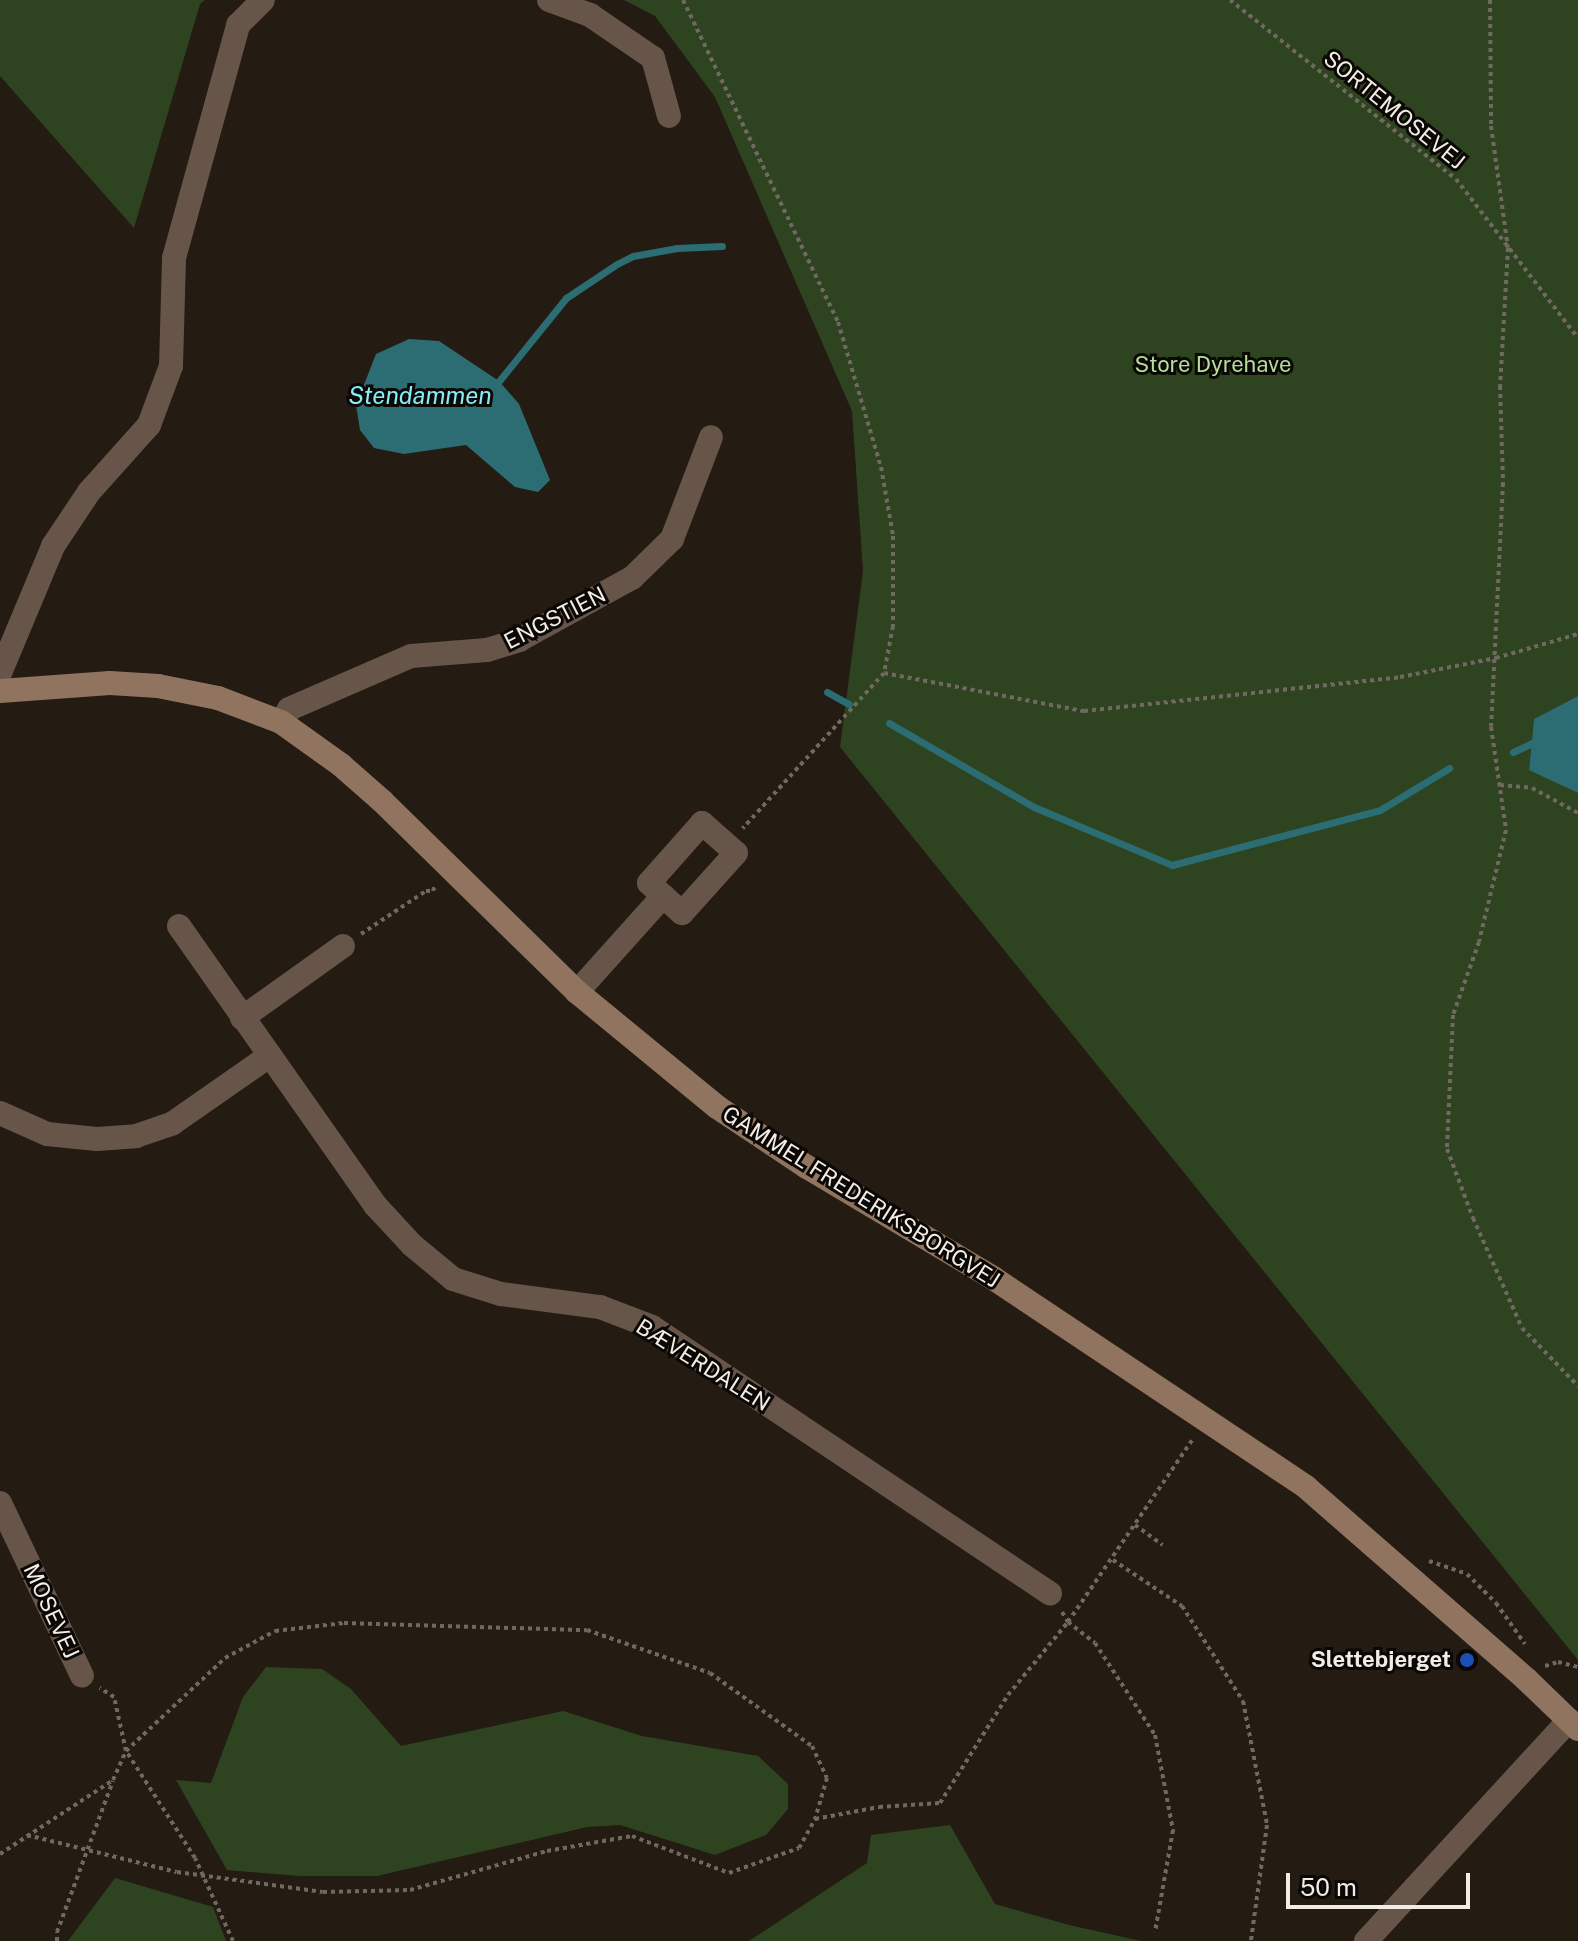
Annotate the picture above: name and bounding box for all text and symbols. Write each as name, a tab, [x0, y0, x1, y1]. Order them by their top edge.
street label: SORTEMOSEVEJ	[1318, 45, 1470, 175]
park label: Store Dyrehave	[1135, 352, 1291, 378]
water label: Stendammen	[348, 382, 492, 410]
street label: ENGSTIEN	[500, 581, 610, 655]
street label: GAMMEL FREDERIKSBORGVEJ	[718, 1101, 1004, 1293]
street label: BÆVERDALEN	[631, 1313, 775, 1417]
street label: MOSEVEJ	[18, 1559, 84, 1663]
place label: Slettebjerget	[1311, 1647, 1451, 1673]
marker: Slettebjerget	[1458, 1651, 1476, 1669]
scale bar	[1290, 1857, 1474, 1907]
text: 50 m	[1300, 1873, 1357, 1901]

